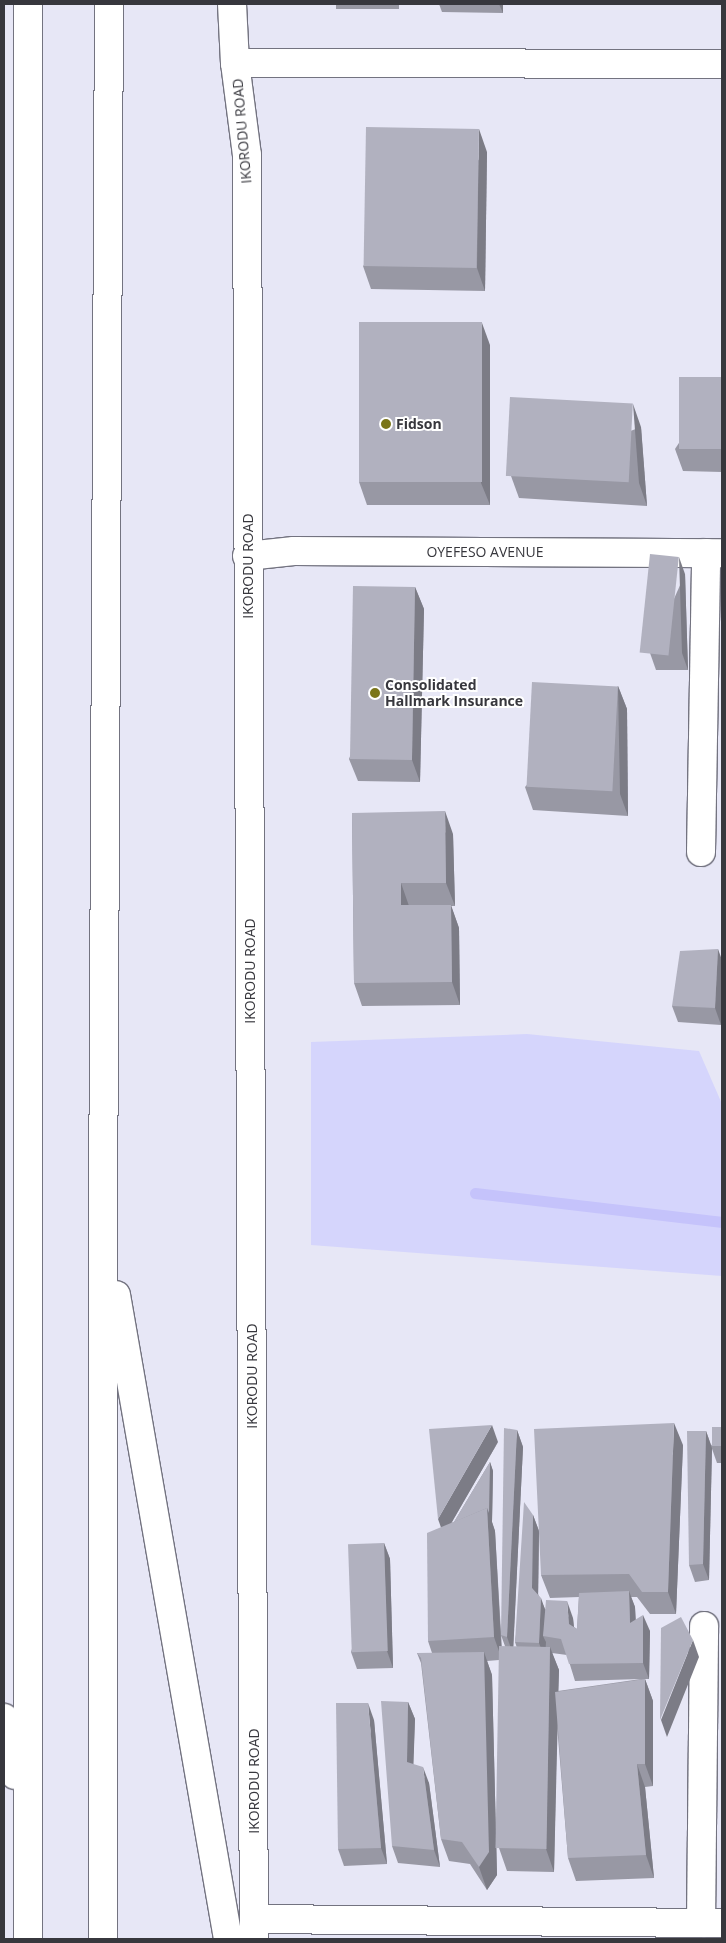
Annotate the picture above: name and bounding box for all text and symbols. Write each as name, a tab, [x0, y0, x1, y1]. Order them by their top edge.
street label: IKORODU ROAD	[229, 78, 255, 184]
place label: Fidson	[396, 416, 442, 432]
marker: Fidson	[380, 418, 392, 430]
street label: IKORODU ROAD	[240, 513, 256, 619]
street label: OYEFESO AVENUE	[426, 544, 544, 560]
place label: Consolidated Hallmark Insurance	[385, 677, 523, 710]
marker: Consolidated Hallmark Insurance	[369, 687, 381, 699]
street label: IKORODU ROAD	[242, 918, 258, 1024]
street label: IKORODU ROAD	[244, 1323, 260, 1429]
street label: IKORODU ROAD	[246, 1728, 262, 1834]

